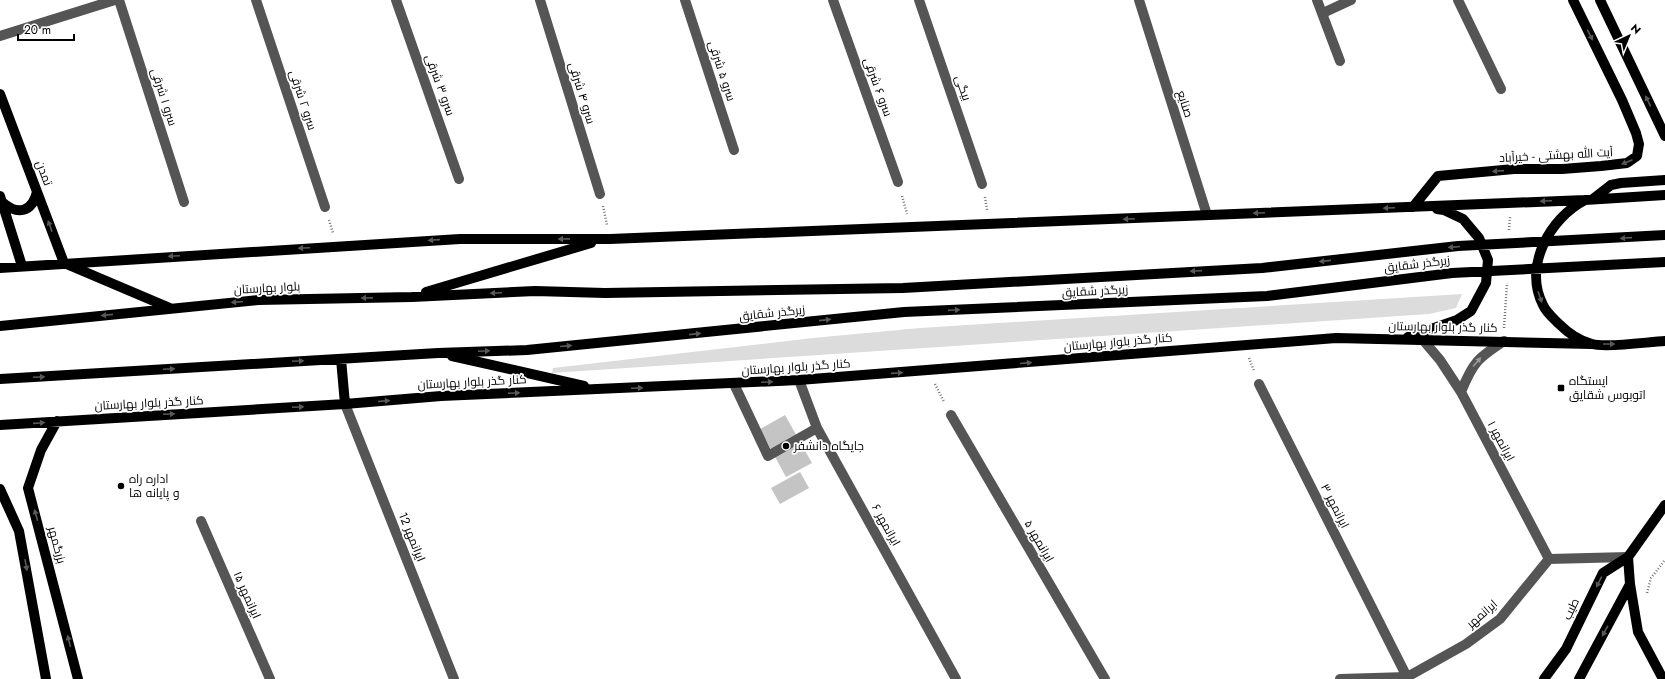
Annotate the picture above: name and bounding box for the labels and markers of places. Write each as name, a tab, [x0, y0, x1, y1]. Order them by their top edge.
place label: ایستگاه اتوبوس شقایق	[1569, 372, 1646, 404]
marker: ایستگاه اتوبوس شقایق	[1556, 383, 1566, 393]
place label: جایگاه دانشفر	[793, 437, 864, 455]
marker: جایگاه دانشفر	[781, 441, 791, 451]
place label: اداره راه و پایانه ها	[129, 470, 179, 502]
marker: اداره راه و پایانه ها	[116, 481, 126, 491]

